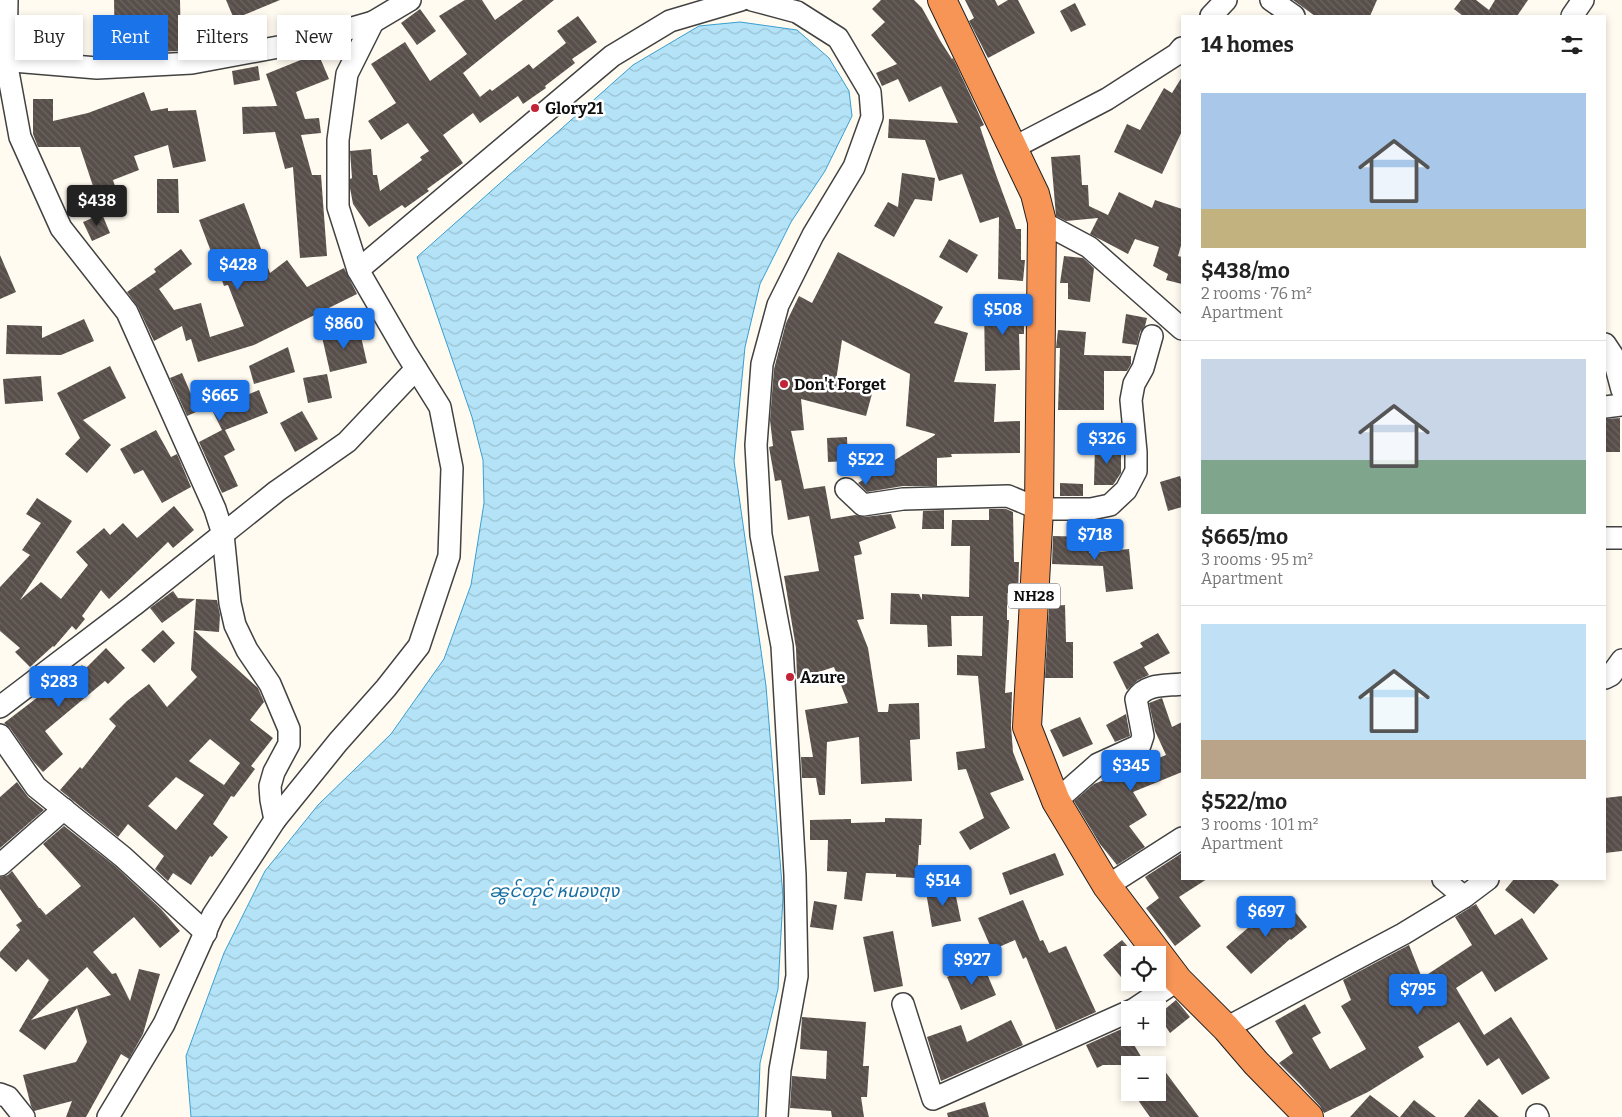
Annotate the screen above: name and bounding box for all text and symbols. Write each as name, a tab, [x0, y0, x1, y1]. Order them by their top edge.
chip: Buy	[15, 15, 83, 60]
chip: Rent	[93, 15, 168, 60]
chip: Filters	[178, 15, 267, 60]
chip: New	[277, 15, 351, 60]
icon: filters	[1558, 31, 1586, 59]
text: 14 homes	[1201, 32, 1294, 58]
place label: Glory21	[545, 99, 603, 118]
marker: Glory21	[529, 102, 541, 114]
icon: home	[1349, 126, 1439, 216]
pin: $438	[67, 184, 127, 227]
text: $438	[78, 191, 116, 210]
pin: $428	[208, 248, 268, 291]
text: $428	[219, 255, 257, 274]
text: $438/mo	[1201, 258, 1290, 284]
text: 2 rooms · 76 m²	[1201, 284, 1312, 303]
pin: $508	[973, 294, 1033, 336]
text: $508	[984, 300, 1022, 319]
text: Apartment	[1201, 303, 1283, 322]
pin: $860	[314, 308, 374, 350]
text: $860	[325, 314, 363, 333]
place label: Don't Forget	[794, 375, 887, 394]
marker: Don't Forget	[778, 378, 790, 390]
pin: $665	[190, 380, 250, 422]
text: $665	[201, 386, 239, 405]
icon: home	[1349, 391, 1439, 481]
pin: $326	[1077, 422, 1137, 465]
text: $326	[1088, 429, 1126, 448]
pin: $522	[836, 444, 896, 486]
text: $522	[848, 450, 884, 469]
pin: $718	[1065, 518, 1125, 561]
text: $665/mo	[1201, 524, 1288, 550]
text: $718	[1078, 525, 1112, 544]
text: 3 rooms · 95 m²	[1201, 550, 1313, 569]
text: Apartment	[1201, 569, 1283, 588]
road number: NH28	[1008, 584, 1060, 608]
icon: home	[1349, 656, 1439, 746]
pin: $283	[29, 666, 89, 708]
place label: Azure	[800, 668, 846, 687]
marker: Azure	[784, 671, 796, 683]
text: $283	[40, 672, 78, 691]
pin: $345	[1101, 750, 1161, 792]
text: $345	[1112, 756, 1150, 775]
text: $522/mo	[1201, 789, 1287, 815]
text: 3 rooms · 101 m²	[1201, 815, 1318, 834]
text: Apartment	[1201, 834, 1283, 853]
pin: $514	[913, 864, 973, 907]
text: $514	[926, 871, 960, 890]
water label: ၼွင်တုင် หนองตุง	[489, 878, 620, 906]
pin: $697	[1236, 896, 1296, 938]
text: $697	[1248, 902, 1285, 921]
pin: $927	[942, 944, 1002, 986]
map controls	[1121, 946, 1166, 1101]
button: locate	[1121, 946, 1166, 991]
text: $927	[954, 950, 990, 969]
pin: $795	[1388, 974, 1448, 1016]
text: $795	[1400, 980, 1436, 999]
button: +	[1121, 1001, 1166, 1046]
button: −	[1121, 1056, 1166, 1101]

